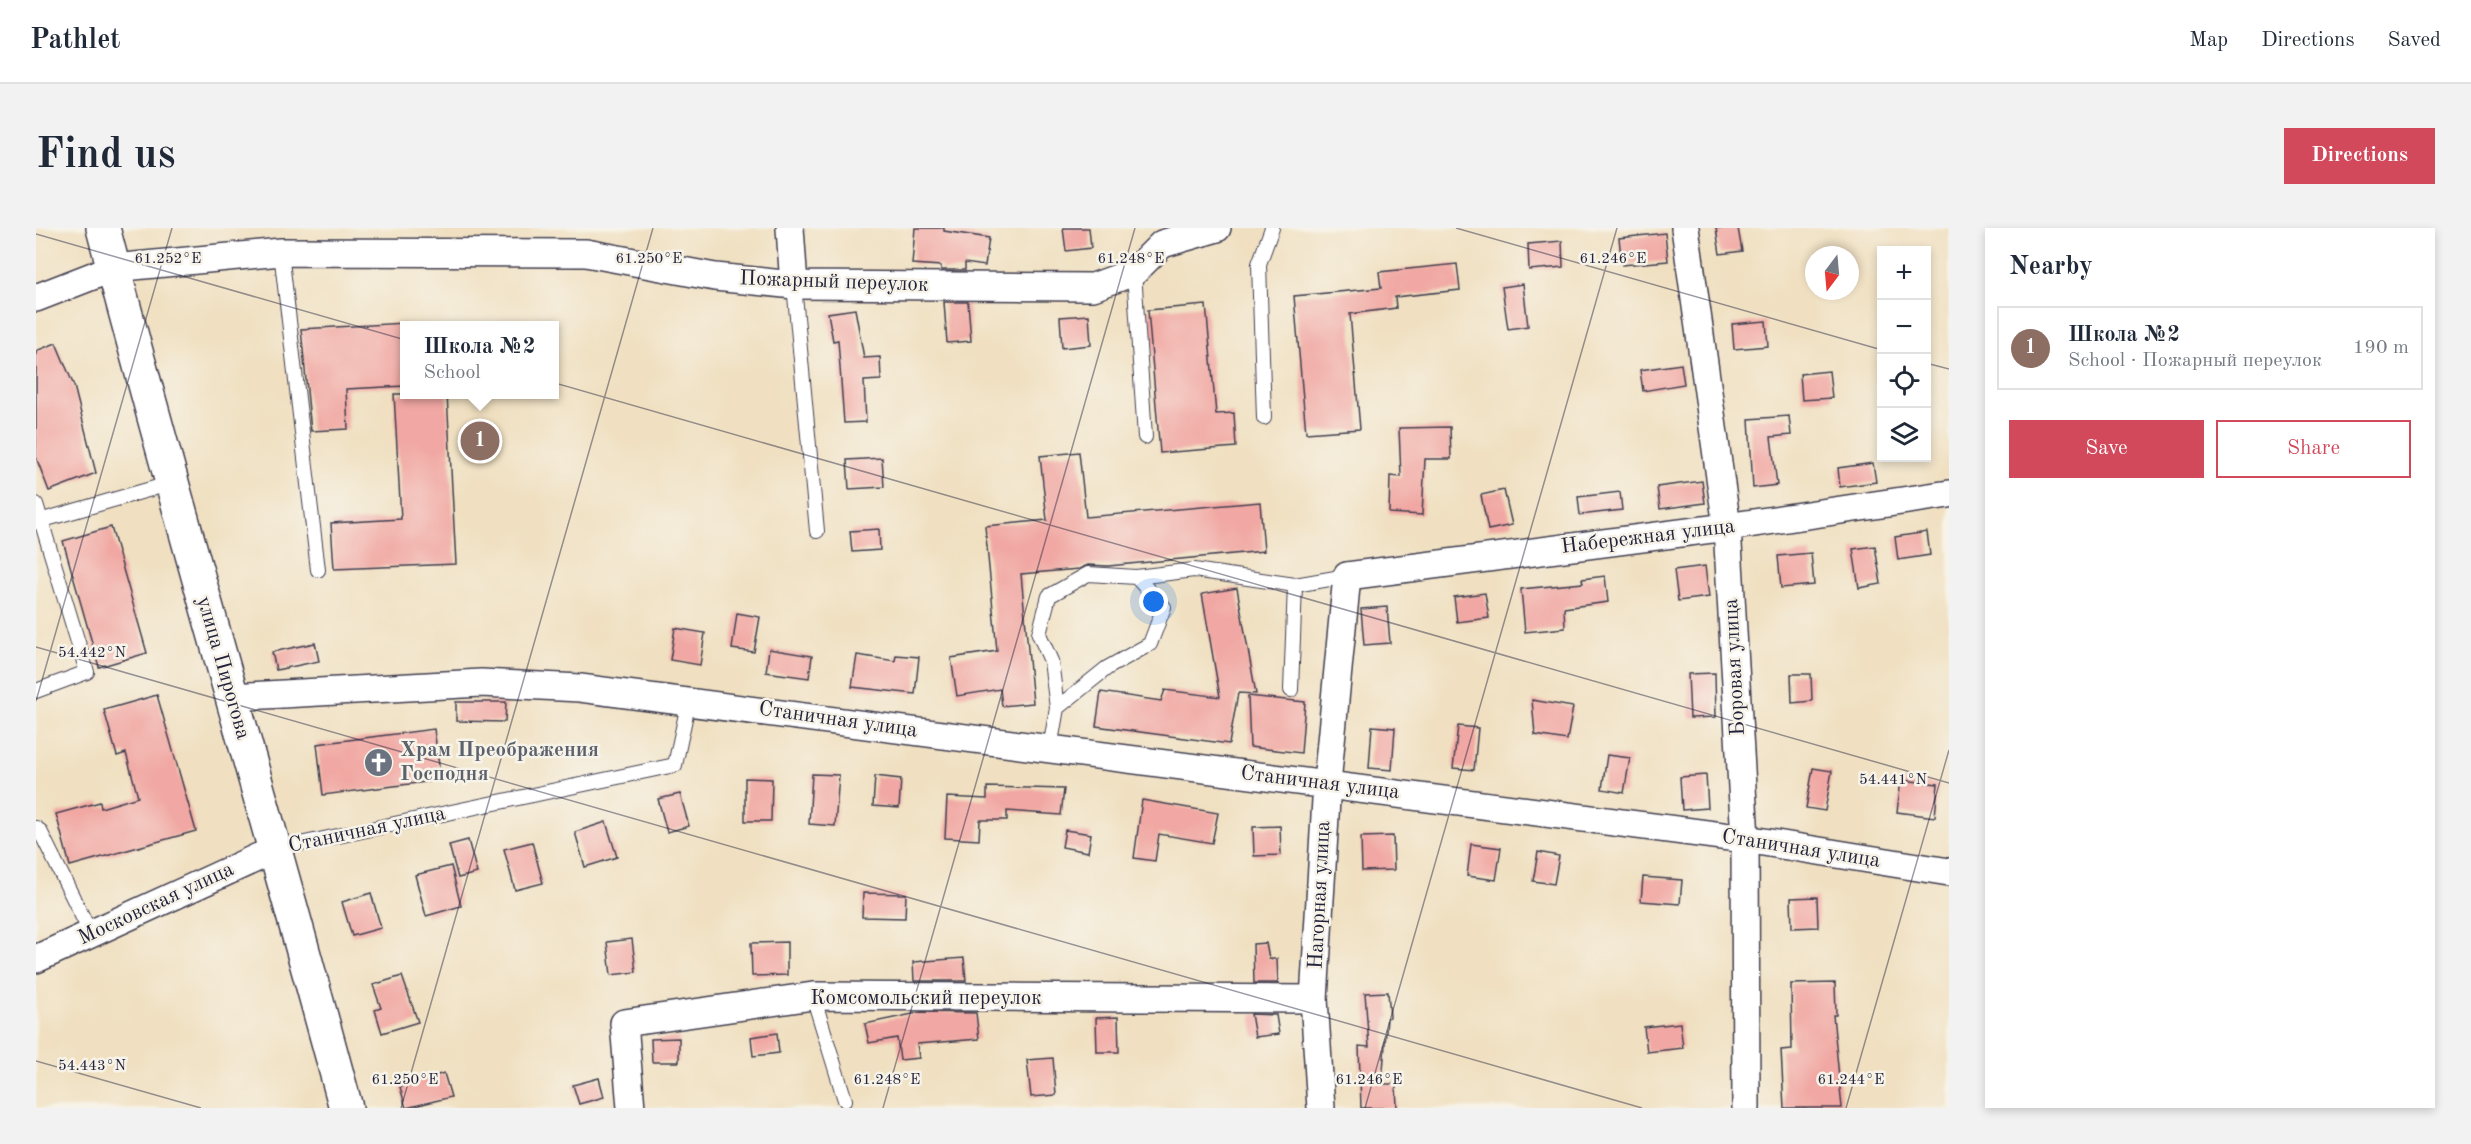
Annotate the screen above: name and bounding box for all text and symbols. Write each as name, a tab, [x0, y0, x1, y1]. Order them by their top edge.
text: Pathlet	[30, 27, 121, 55]
text: Map	[2189, 30, 2228, 51]
text: Directions	[2261, 30, 2355, 51]
text: Saved	[2388, 30, 2441, 51]
button: Directions	[2284, 128, 2435, 184]
text: Find us	[36, 135, 175, 177]
north arrow	[1805, 246, 1859, 300]
map controls	[1877, 246, 1931, 462]
button: +	[1877, 246, 1931, 300]
text: 61.252°E	[135, 252, 201, 267]
text: 61.250°E	[616, 252, 682, 267]
text: 61.248°E	[1098, 252, 1164, 267]
text: 61.246°E	[1580, 252, 1646, 267]
text: Nearby	[2009, 254, 2093, 280]
street label: Пожарный переулок	[739, 268, 929, 296]
button: −	[1877, 300, 1931, 354]
popup	[400, 321, 559, 399]
text: Школа №2	[2068, 324, 2180, 346]
text: Школа №2	[423, 336, 536, 358]
text: 1	[2025, 338, 2036, 358]
text: 190 m	[2353, 338, 2409, 358]
text: School · Пожарный переулок	[2068, 351, 2322, 371]
button: locate	[1877, 354, 1931, 408]
text: School	[423, 363, 481, 383]
button: layers	[1877, 408, 1931, 462]
pin: 1	[460, 418, 500, 464]
button: Save	[2009, 420, 2204, 478]
button: Share	[2216, 420, 2411, 478]
street label: Набережная улица	[1560, 516, 1736, 558]
your location	[1139, 587, 1168, 616]
street label: улица Пирогова	[193, 594, 253, 742]
street label: Боровая улица	[1721, 598, 1749, 736]
text: 54.442°N	[58, 646, 126, 661]
street label: Станичная улица	[757, 698, 919, 742]
place label: Храм Преображения Господня	[400, 740, 599, 785]
church icon: Храм Преображения Господня	[363, 746, 395, 778]
street label: Станичная улица	[1239, 763, 1401, 803]
text: 54.441°N	[1859, 773, 1927, 788]
street label: Станичная улица	[287, 803, 447, 857]
street label: Нагорная улица	[1306, 820, 1334, 970]
street label: Станичная улица	[1720, 826, 1882, 872]
street label: Московская улица	[75, 859, 237, 949]
street label: Комсомольский переулок	[810, 988, 1042, 1009]
text: 54.443°N	[58, 1059, 126, 1074]
text: 61.250°E	[372, 1073, 438, 1088]
text: 61.248°E	[854, 1073, 920, 1088]
text: 61.246°E	[1336, 1073, 1402, 1088]
text: 61.244°E	[1818, 1073, 1884, 1088]

